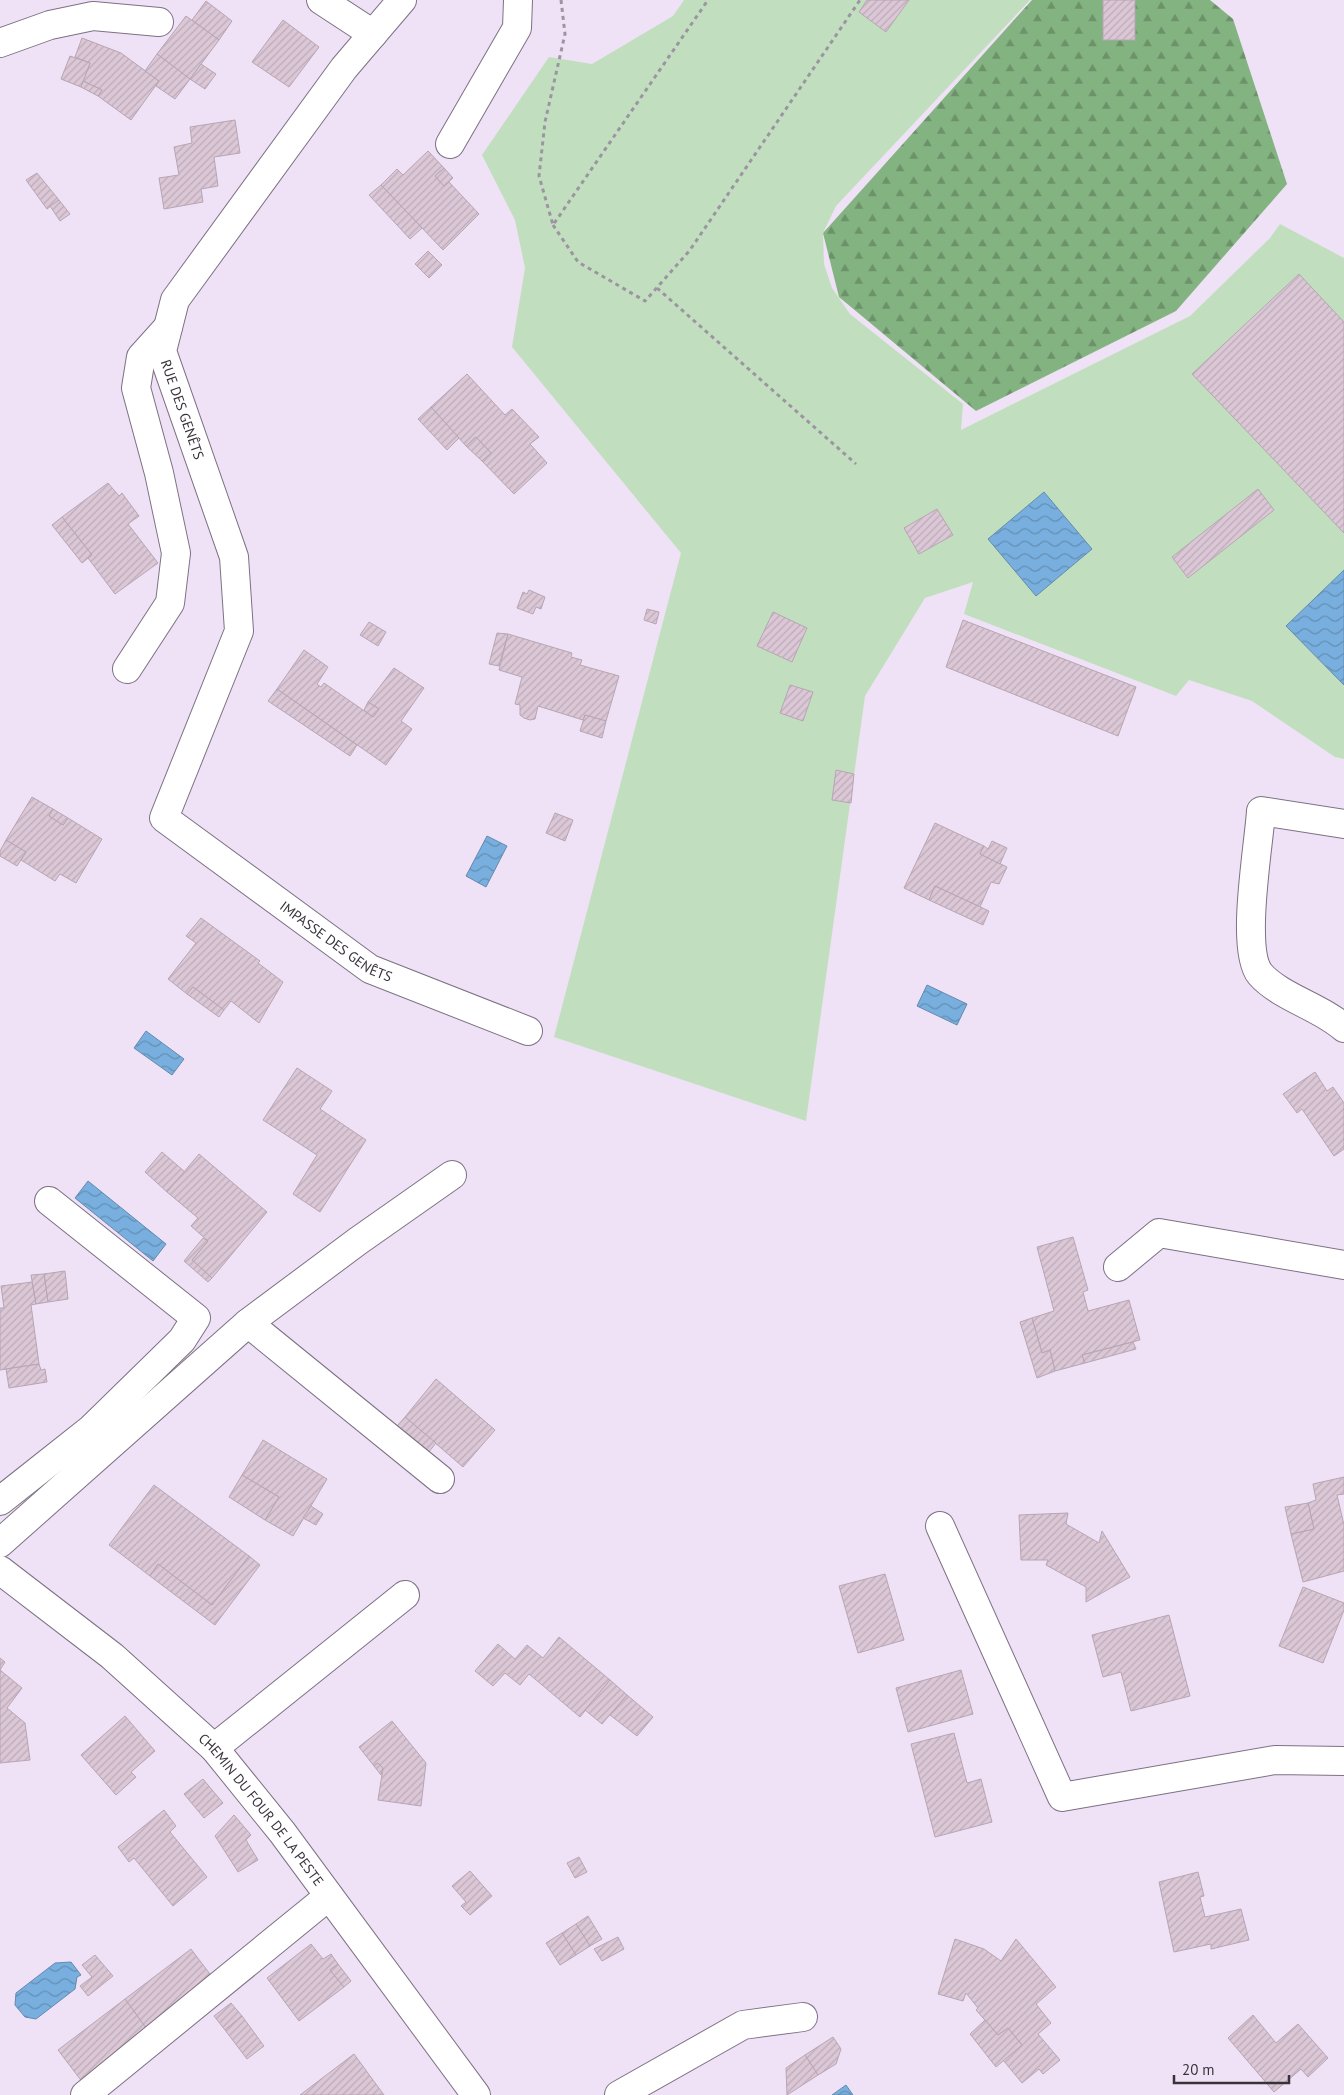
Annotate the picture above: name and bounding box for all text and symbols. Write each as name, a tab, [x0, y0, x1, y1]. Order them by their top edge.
street label: RUE DES GENÊTS	[157, 357, 208, 462]
street label: IMPASSE DES GENÊTS	[276, 897, 395, 986]
street label: CHEMIN DU FOUR DE LA PESTE	[195, 1729, 328, 1889]
scale bar	[1174, 2052, 1289, 2084]
text: 20 m	[1182, 2060, 1215, 2079]

